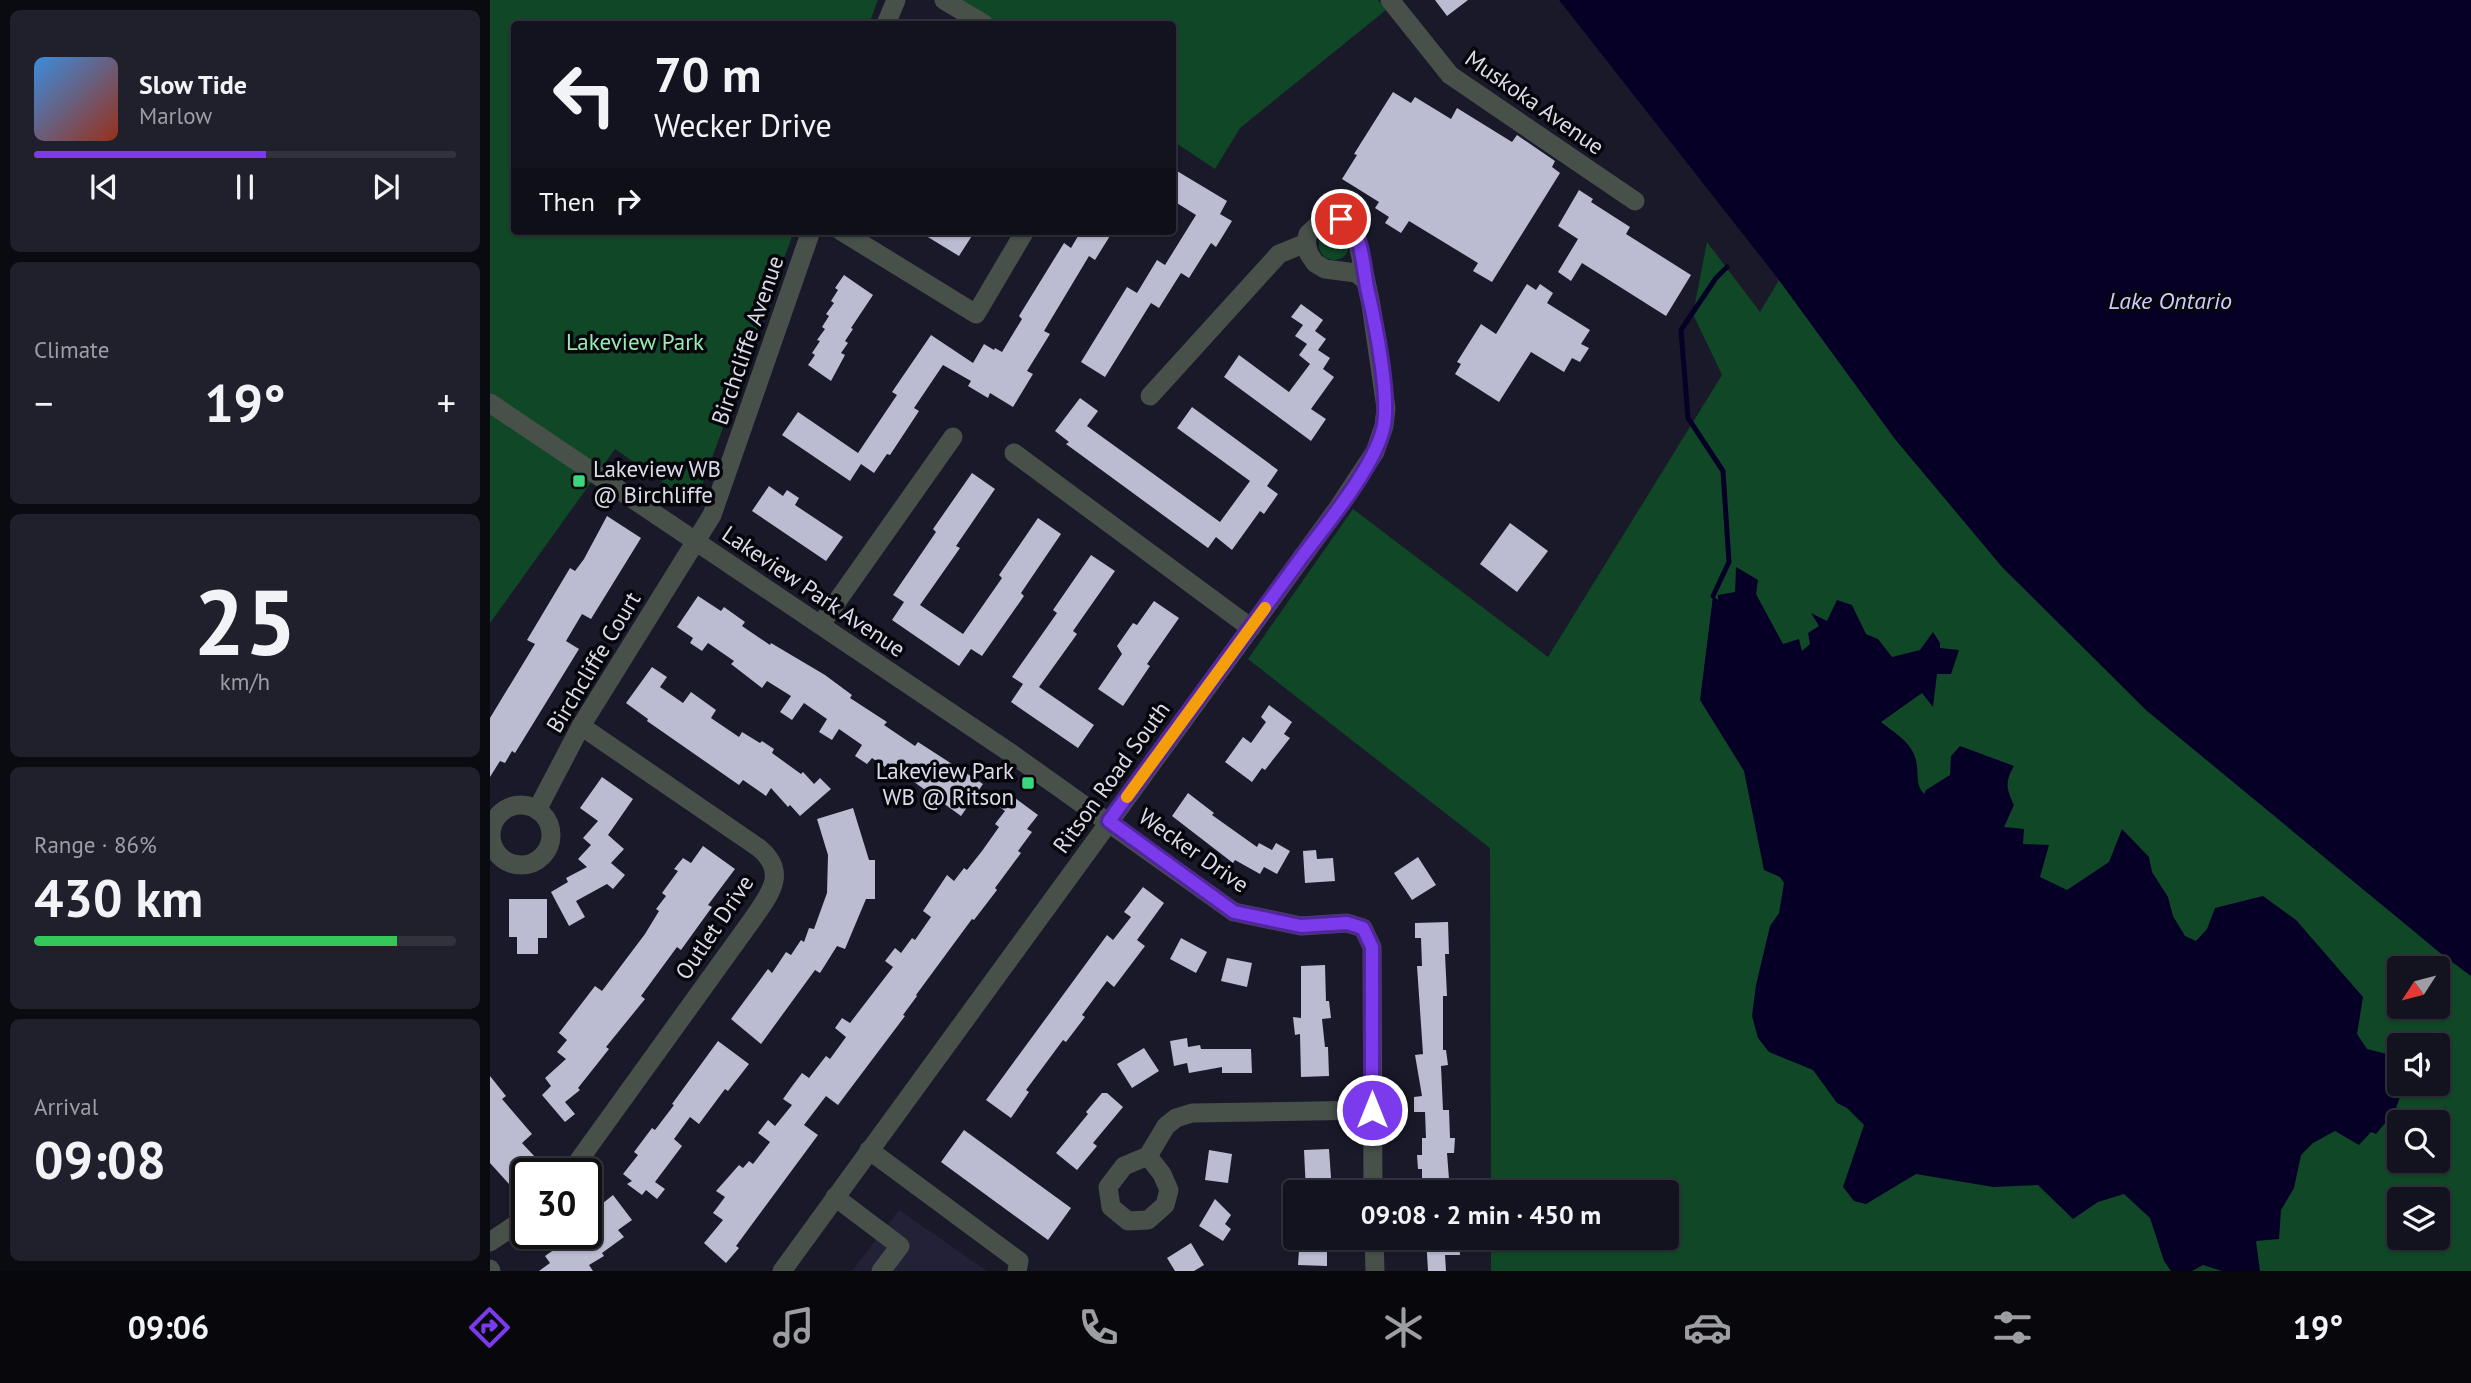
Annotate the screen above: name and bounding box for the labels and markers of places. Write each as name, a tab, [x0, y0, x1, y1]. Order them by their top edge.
pin	[1311, 189, 1371, 249]
place label: Lakeview WB @ Birchliffe	[593, 454, 721, 509]
marker: Lakeview WB @ Birchliffe	[571, 473, 587, 489]
place label: Lakeview Park WB @ Ritson	[876, 756, 1014, 811]
marker: Lakeview Park WB @ Ritson	[1020, 775, 1036, 791]

